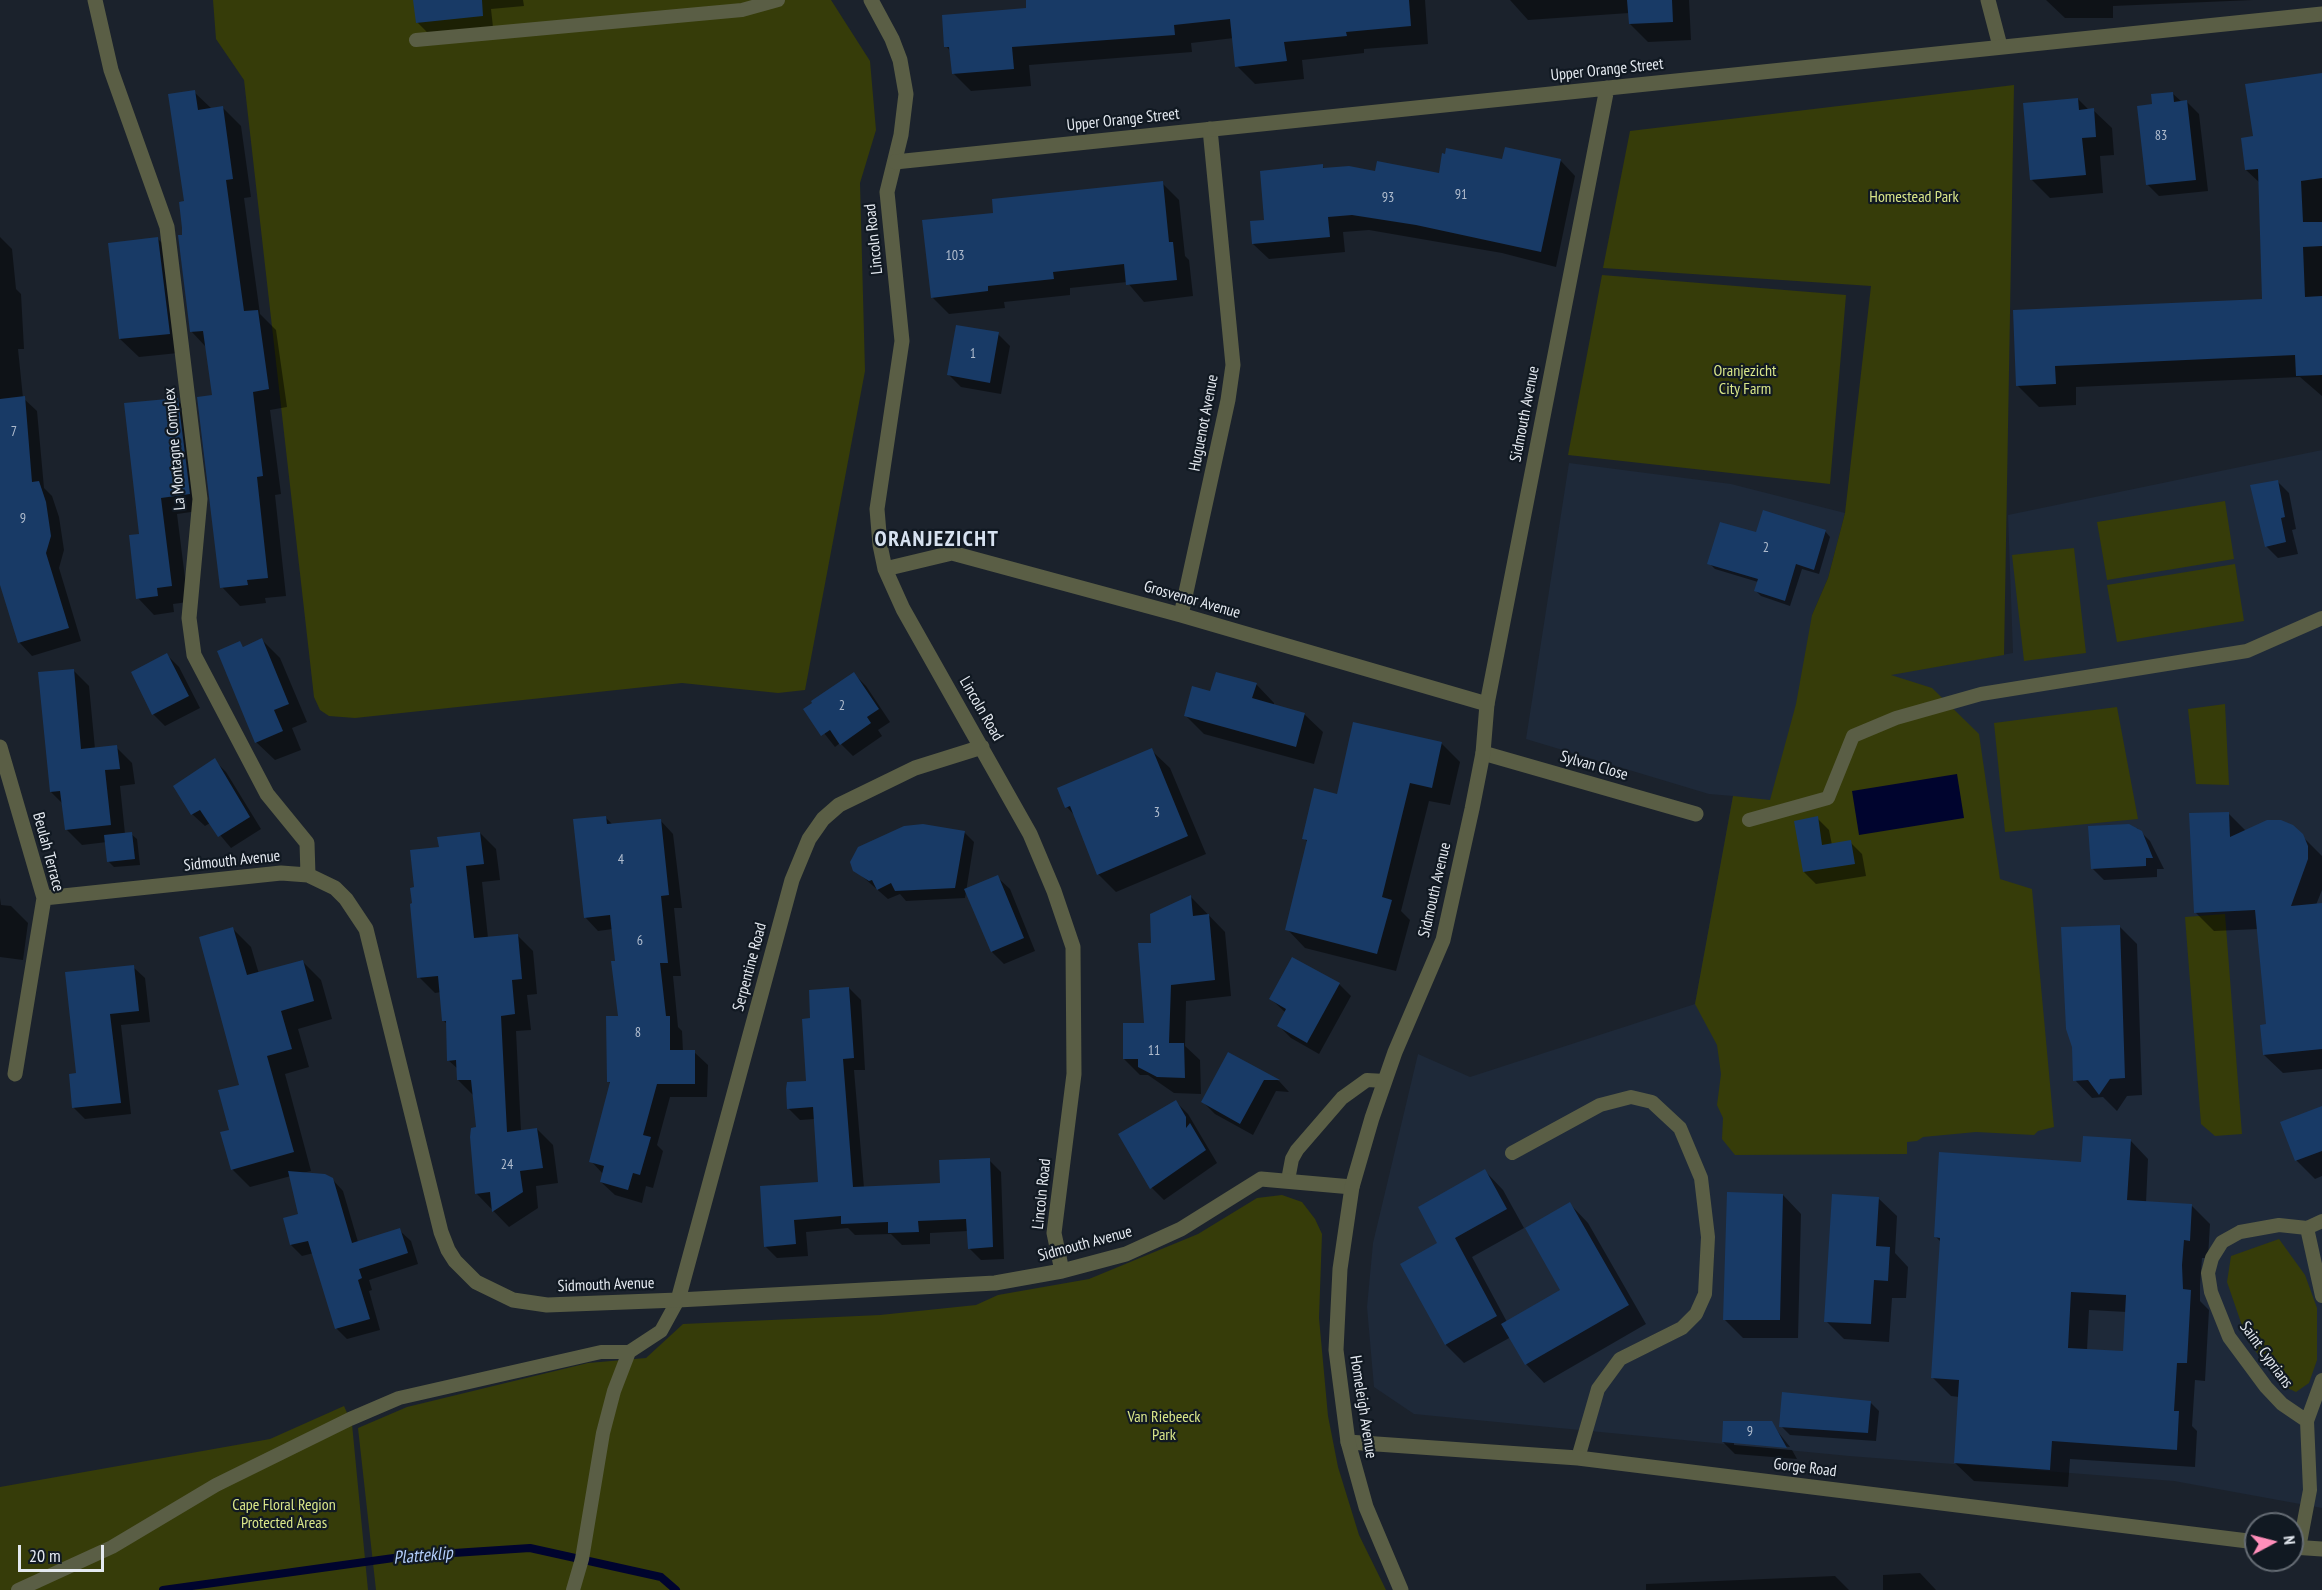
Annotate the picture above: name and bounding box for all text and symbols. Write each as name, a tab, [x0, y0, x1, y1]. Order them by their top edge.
street label: Upper Orange Street	[1550, 55, 1664, 85]
street label: Upper Orange Street	[1066, 105, 1180, 135]
house number: 83	[2155, 128, 2167, 144]
house number: 91	[1455, 187, 1467, 203]
park label: Homestead Park	[1869, 187, 1959, 207]
house number: 93	[1382, 190, 1394, 206]
street label: Lincoln Road	[861, 203, 887, 275]
house number: 103	[946, 248, 964, 264]
house number: 1	[970, 346, 976, 362]
park label: Oranjezicht City Farm	[1714, 361, 1776, 399]
street label: Sidmouth Avenue	[1506, 365, 1544, 463]
street label: Huguenot Avenue	[1185, 373, 1223, 473]
street label: La Montagne Complex	[160, 387, 190, 511]
house number: 7	[11, 424, 17, 440]
house number: 9	[20, 511, 26, 527]
district label: ORANJEZICHT	[875, 527, 999, 553]
house number: 2	[1763, 540, 1769, 556]
street label: Grosvenor Avenue	[1141, 577, 1243, 623]
street label: Lincoln Road	[955, 673, 1007, 745]
house number: 2	[839, 698, 845, 714]
street label: Sylvan Close	[1558, 747, 1630, 785]
house number: 3	[1154, 805, 1160, 821]
street label: Beulah Terrace	[28, 810, 68, 894]
street label: Sidmouth Avenue	[1415, 841, 1455, 939]
street label: Sidmouth Avenue	[183, 846, 281, 876]
house number: 4	[618, 852, 624, 868]
street label: Serpentine Road	[729, 921, 771, 1013]
house number: 6	[637, 933, 643, 949]
house number: 8	[635, 1025, 641, 1041]
house number: 11	[1148, 1043, 1160, 1059]
house number: 24	[501, 1157, 513, 1173]
street label: Lincoln Road	[1029, 1158, 1055, 1230]
street label: Sidmouth Avenue	[1036, 1222, 1134, 1266]
street label: Sidmouth Avenue	[557, 1274, 655, 1296]
street label: Saint Cyprians	[2235, 1318, 2297, 1392]
street label: Homeleigh Avenue	[1345, 1354, 1381, 1460]
park label: Van Riebeeck Park	[1127, 1407, 1201, 1445]
house number: 9	[1747, 1424, 1753, 1440]
street label: Gorge Road	[1772, 1455, 1838, 1481]
park label: Cape Floral Region Protected Areas	[232, 1495, 336, 1533]
north arrow	[2244, 1512, 2304, 1572]
scale bar	[21, 1533, 106, 1571]
text: N	[2279, 1535, 2300, 1546]
water label: Platteklip	[392, 1543, 454, 1569]
text: 20 m	[29, 1544, 61, 1567]

